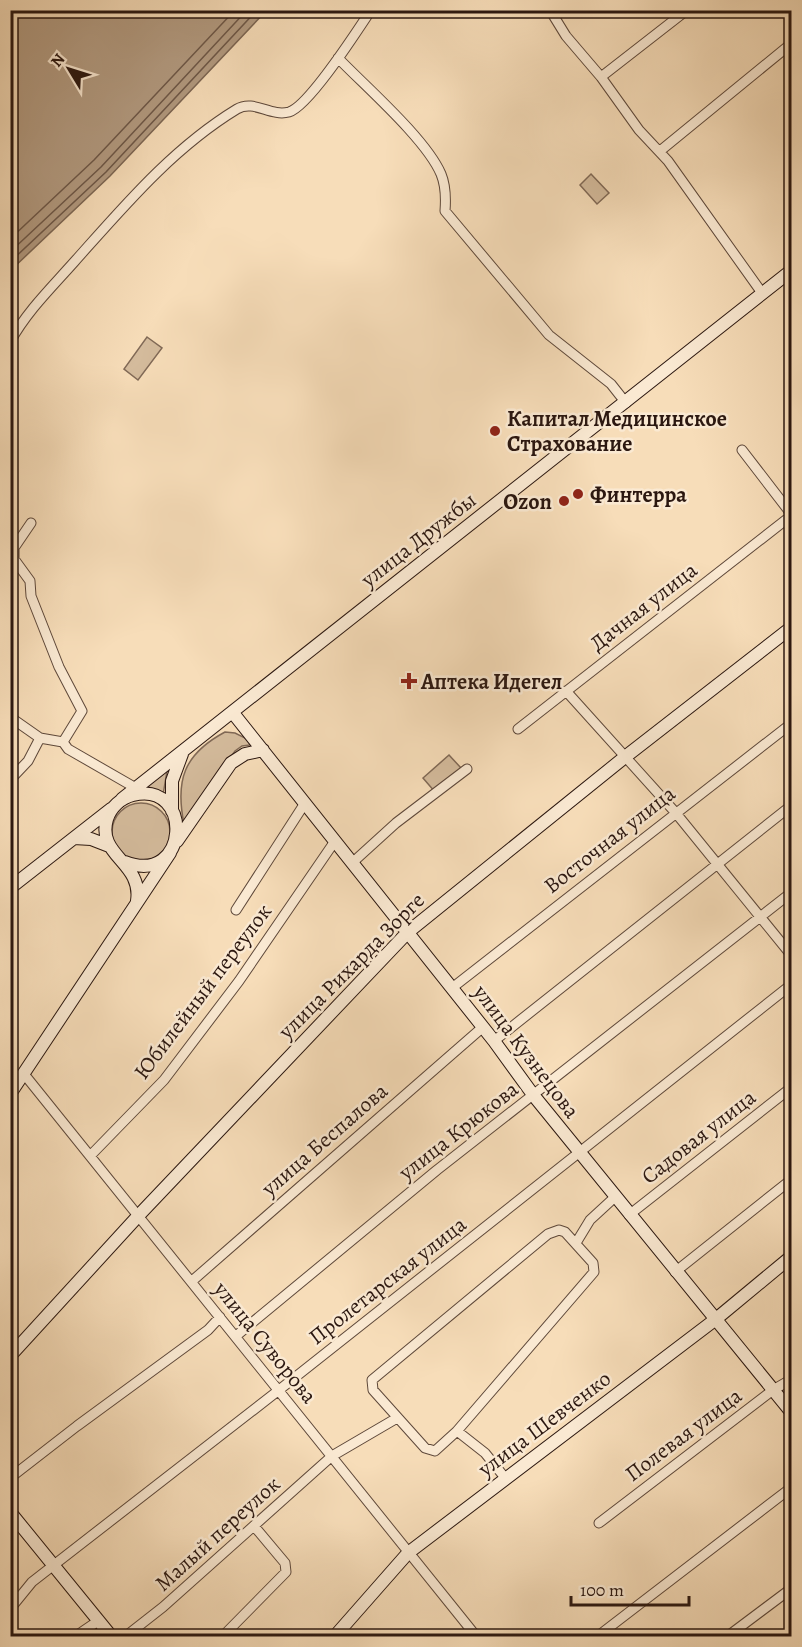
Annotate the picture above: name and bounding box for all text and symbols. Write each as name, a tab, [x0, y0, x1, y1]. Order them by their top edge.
north arrow	[39, 39, 99, 99]
text: N	[46, 49, 70, 72]
place label: Капитал Медицинское Страхование	[507, 404, 727, 459]
marker: Капитал Медицинское Страхование	[488, 424, 502, 438]
place label: Финтерра	[590, 480, 687, 510]
street label: улица Дружбы	[354, 485, 482, 595]
place label: Ozon	[503, 487, 552, 517]
marker: Финтерра	[571, 487, 585, 501]
marker: Ozon	[557, 494, 571, 508]
street label: Дачная улица	[584, 555, 704, 658]
place label: Аптека Идегел	[420, 667, 562, 697]
marker: Аптека Идегел	[402, 674, 416, 688]
street label: Восточная улица	[538, 778, 682, 901]
street label: улица Рихарда Зорге	[271, 886, 432, 1046]
street label: Юбилейный переулок	[127, 898, 279, 1086]
street label: улица Кузнецова	[465, 978, 587, 1125]
street label: улица Крюкова	[392, 1074, 525, 1188]
street label: улица Беспалова	[254, 1076, 395, 1204]
street label: Садовая улица	[635, 1082, 763, 1191]
street label: Пролетарская улица	[303, 1209, 473, 1352]
street label: улица Суворова	[206, 1275, 324, 1411]
street label: улица Шевченко	[471, 1364, 617, 1484]
street label: Полевая улица	[619, 1380, 749, 1489]
street label: Малый переулок	[149, 1469, 287, 1598]
scale bar	[571, 1569, 690, 1607]
text: 100 m	[580, 1578, 624, 1602]

